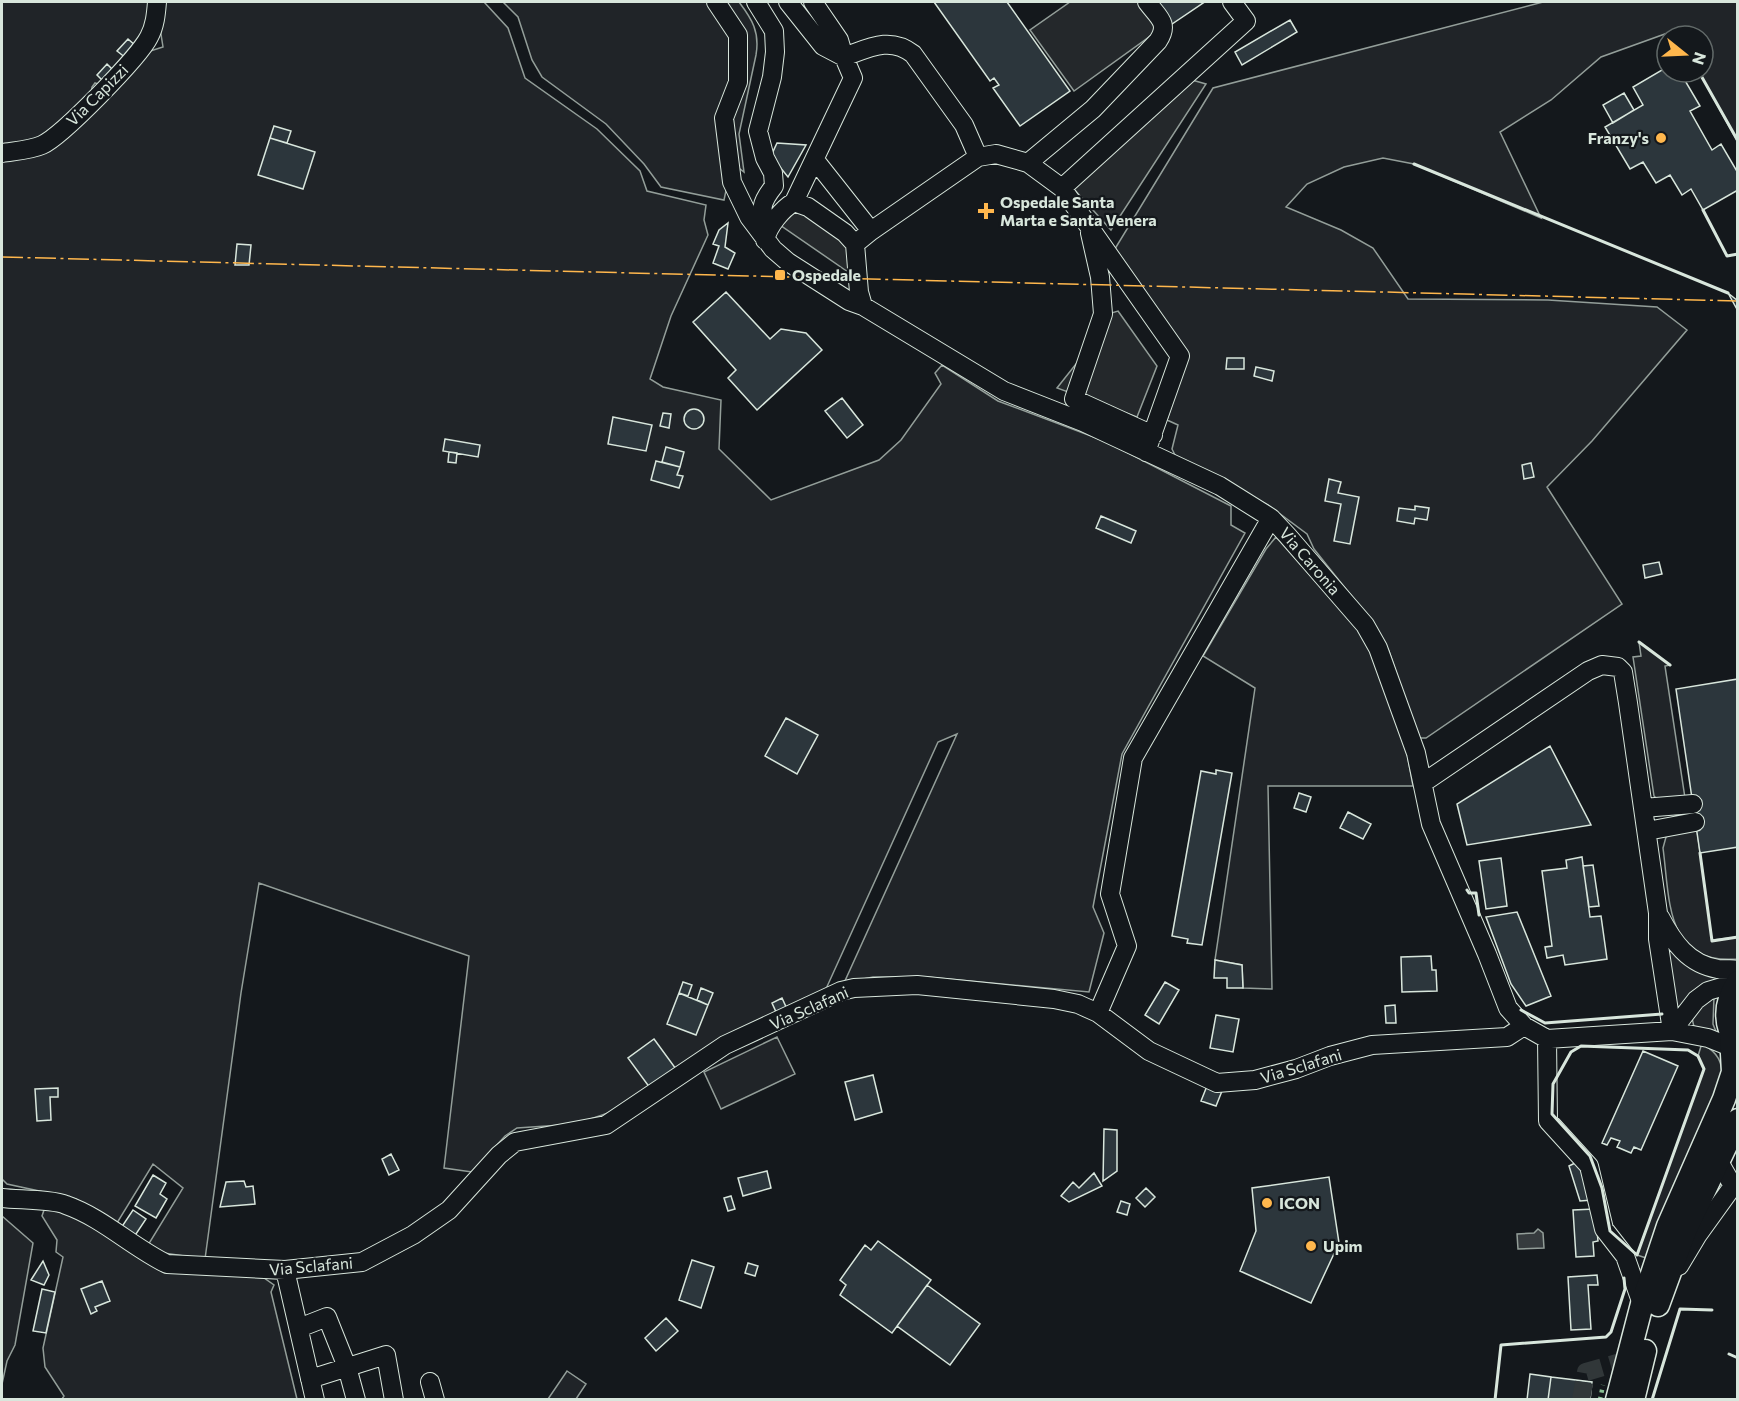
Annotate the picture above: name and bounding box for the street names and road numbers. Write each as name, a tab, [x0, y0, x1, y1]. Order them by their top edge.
street label: Via Capizzi	[62, 60, 131, 129]
street label: Via Caronia	[1276, 523, 1345, 598]
street label: Via Sclafani	[767, 982, 851, 1033]
street label: Via Sclafani	[1258, 1044, 1344, 1087]
street label: Via Sclafani	[268, 1252, 354, 1279]

